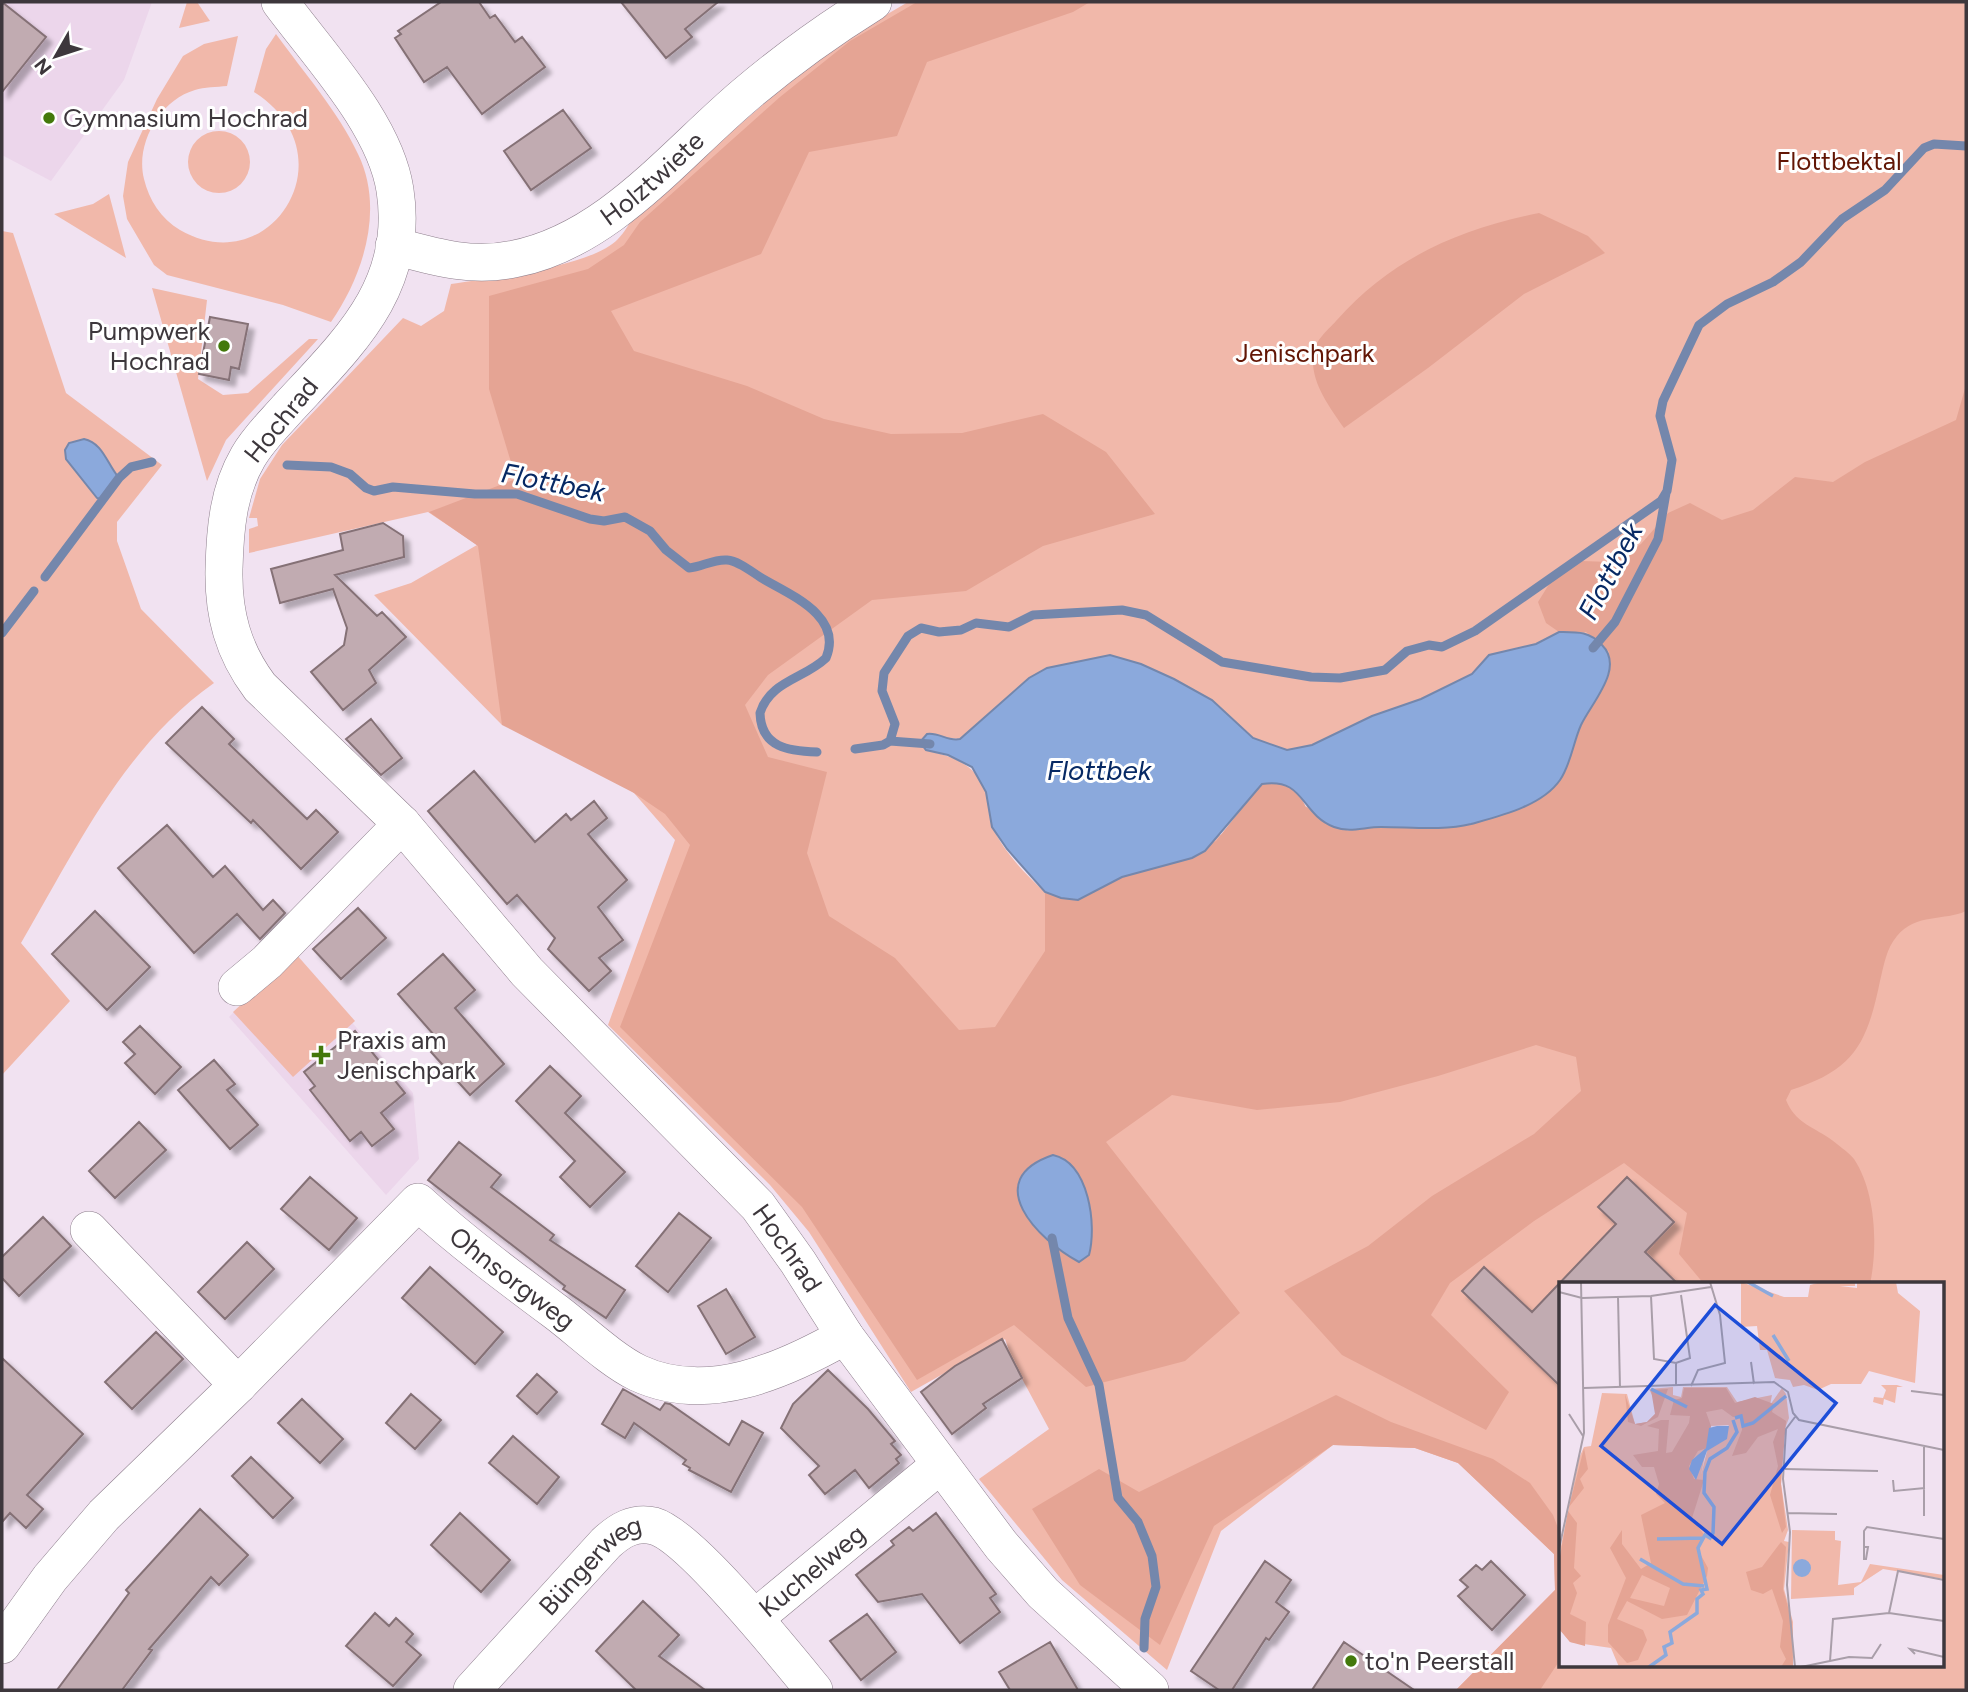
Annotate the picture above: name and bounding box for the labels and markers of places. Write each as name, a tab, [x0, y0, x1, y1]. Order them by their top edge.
place label: Gymnasium Hochrad	[63, 102, 308, 134]
marker: Gymnasium Hochrad	[41, 110, 57, 126]
place label: Pumpwerk Hochrad	[88, 315, 210, 377]
marker: Pumpwerk Hochrad	[216, 338, 232, 354]
place label: Praxis am Jenischpark	[337, 1024, 476, 1086]
marker: Praxis am Jenischpark	[311, 1045, 331, 1065]
place label: to'n Peerstall	[1365, 1645, 1515, 1677]
marker: to'n Peerstall	[1343, 1653, 1359, 1669]

